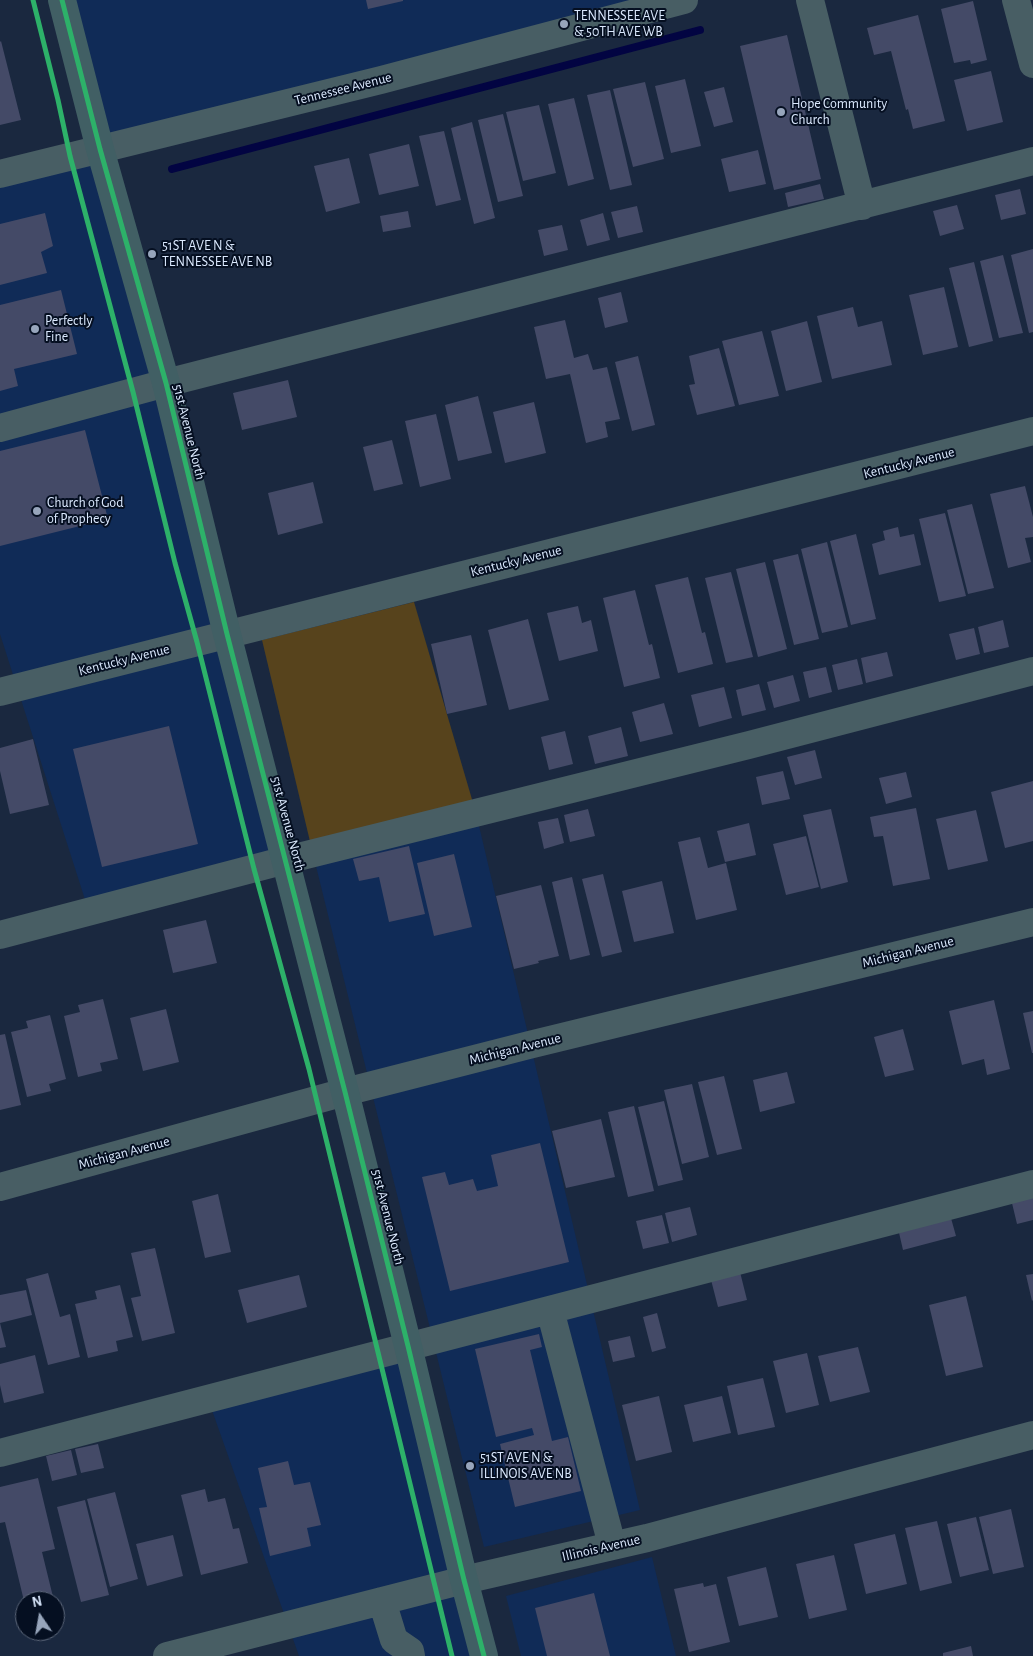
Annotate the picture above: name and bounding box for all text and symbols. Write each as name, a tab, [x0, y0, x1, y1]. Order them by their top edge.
place label: TENNESSEE AVE & 50TH AVE WB	[574, 8, 665, 40]
marker: TENNESSEE AVE & 50TH AVE WB	[558, 18, 570, 30]
street label: Tennessee Avenue	[293, 69, 393, 109]
place label: Hope Community Church	[791, 96, 887, 128]
marker: Hope Community Church	[775, 106, 787, 118]
place label: 51ST AVE N & TENNESSEE AVE NB	[162, 238, 272, 270]
marker: 51ST AVE N & TENNESSEE AVE NB	[146, 248, 158, 260]
place label: Perfectly Fine	[45, 313, 92, 346]
marker: Perfectly Fine	[29, 323, 41, 335]
street label: 51st Avenue North	[169, 382, 209, 482]
street label: Kentucky Avenue	[862, 444, 956, 482]
place label: Church of God of Prophecy	[47, 495, 123, 528]
marker: Church of God of Prophecy	[31, 505, 43, 517]
street label: Kentucky Avenue	[469, 542, 563, 580]
street label: Kentucky Avenue	[77, 641, 171, 679]
street label: 51st Avenue North	[267, 774, 309, 874]
street label: Michigan Avenue	[860, 933, 956, 971]
street label: Michigan Avenue	[467, 1030, 563, 1068]
street label: Michigan Avenue	[77, 1133, 171, 1173]
street label: 51st Avenue North	[368, 1167, 408, 1267]
place label: 51ST AVE N & ILLINOIS AVE NB	[480, 1450, 572, 1482]
marker: 51ST AVE N & ILLINOIS AVE NB	[464, 1460, 476, 1472]
street label: Illinois Avenue	[560, 1531, 642, 1565]
north arrow	[15, 1591, 65, 1641]
text: N	[31, 1594, 43, 1610]

